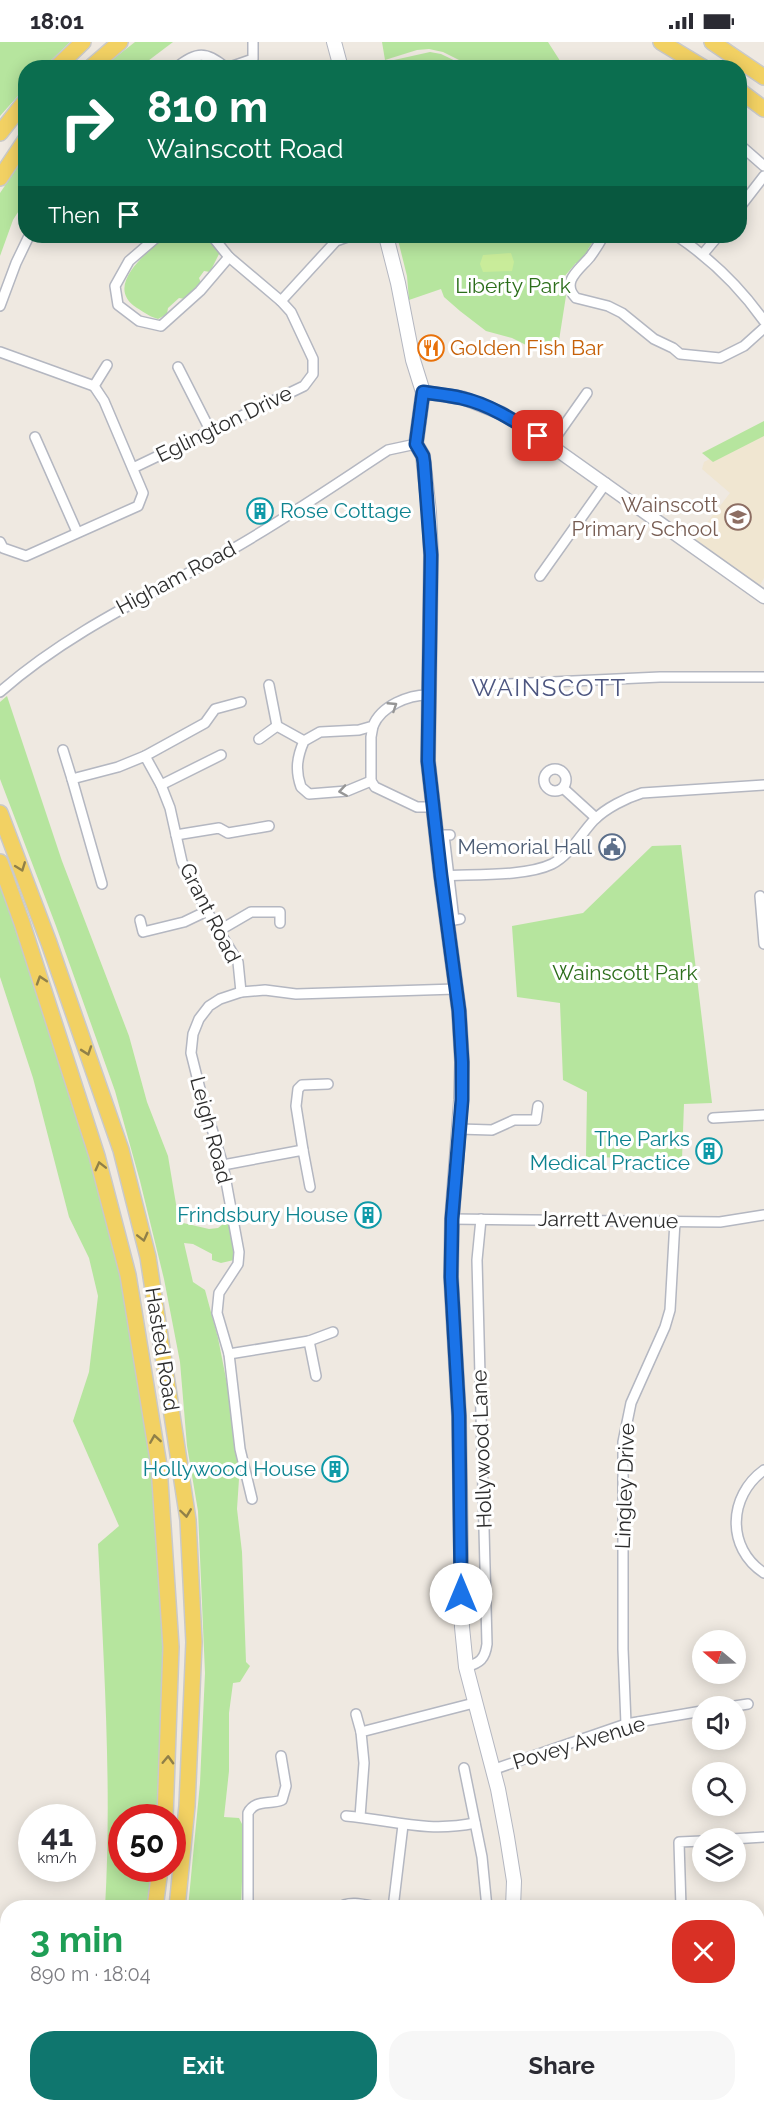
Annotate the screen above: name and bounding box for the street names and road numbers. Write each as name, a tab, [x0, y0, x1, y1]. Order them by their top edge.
street label: Eglington Drive	[152, 380, 296, 467]
street label: Higham Road	[112, 536, 240, 620]
street label: Grant Road	[175, 859, 246, 967]
street label: Leigh Road	[185, 1074, 238, 1186]
street label: Jarrett Avenue	[538, 1206, 678, 1233]
street label: Hasted Road	[140, 1285, 185, 1413]
street label: Hollywood Lane	[466, 1369, 497, 1529]
street label: Lingley Drive	[610, 1423, 639, 1549]
street label: Povey Avenue	[510, 1711, 648, 1775]

